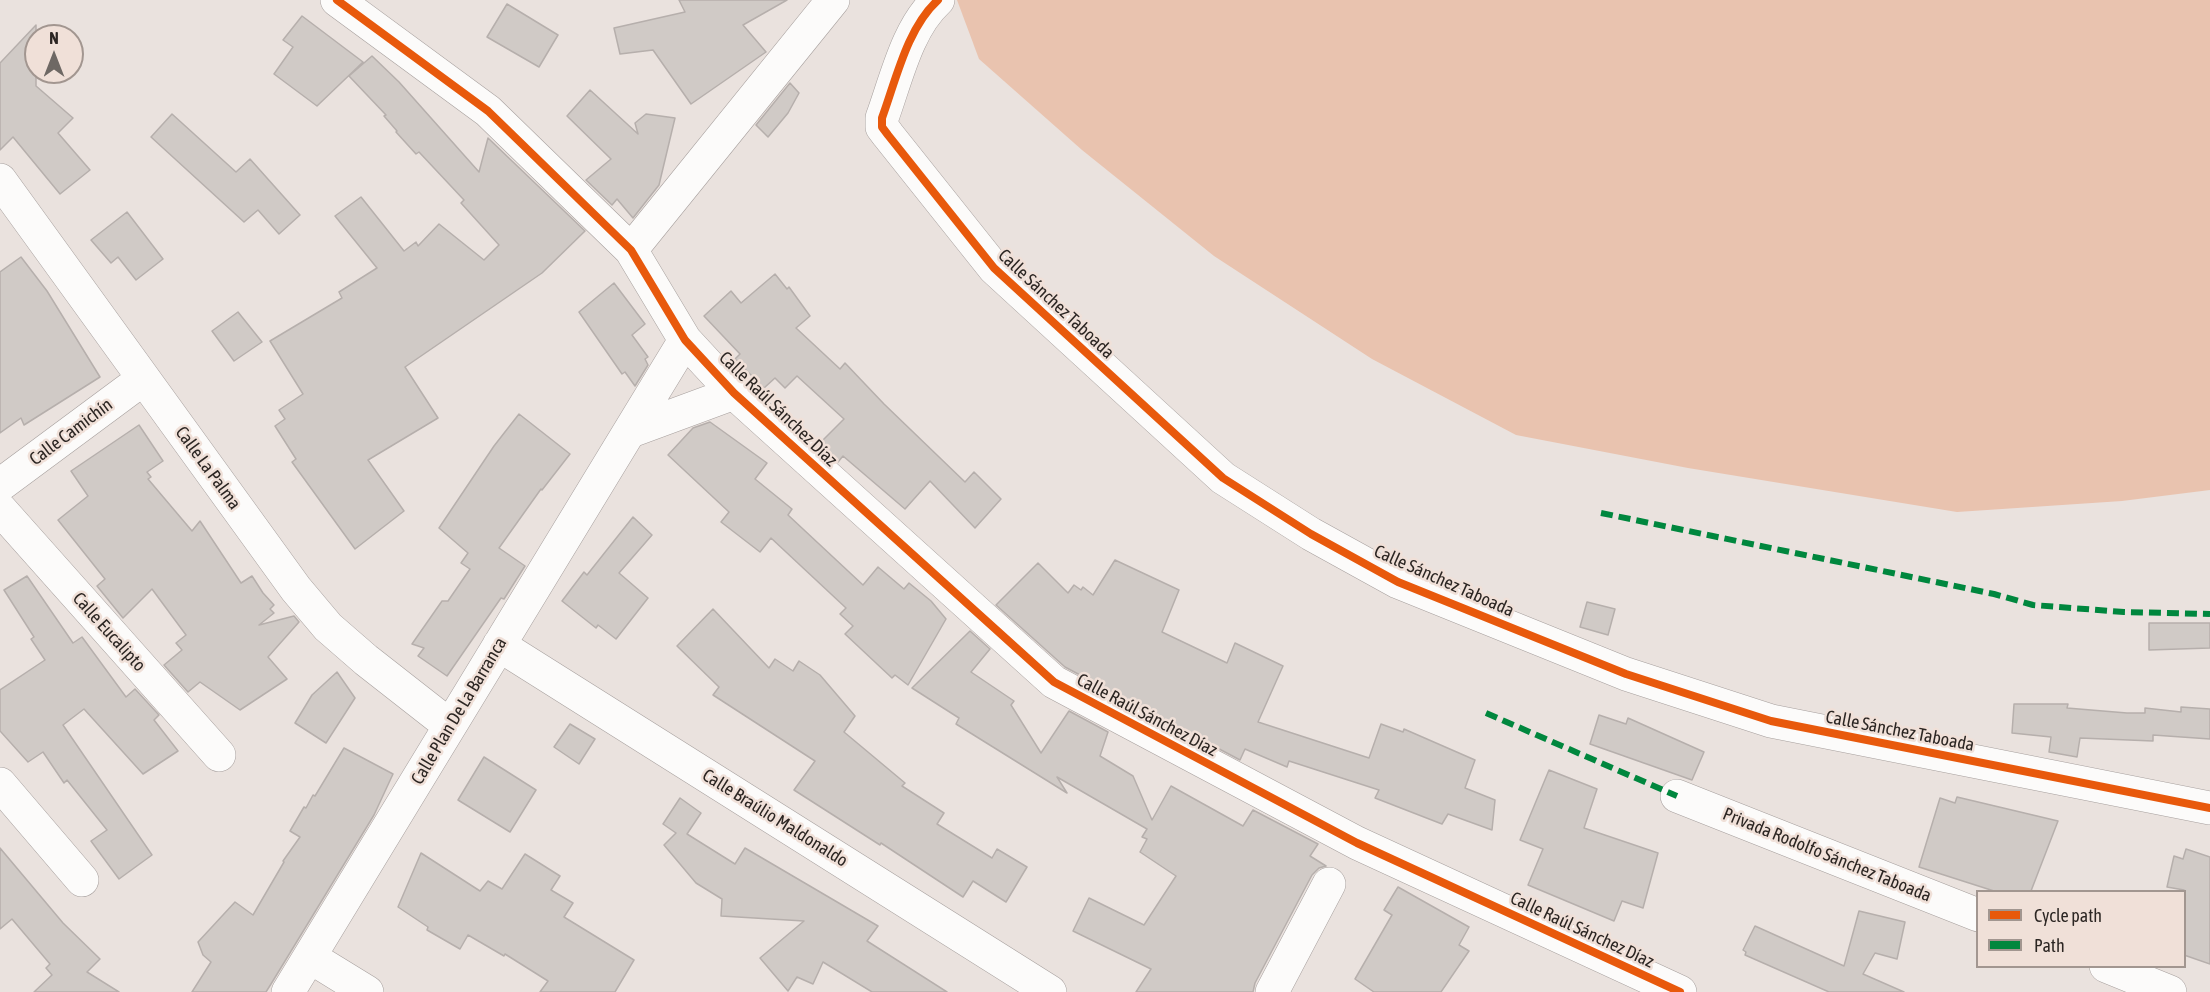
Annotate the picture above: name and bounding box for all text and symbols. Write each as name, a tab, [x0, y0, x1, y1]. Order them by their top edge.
north arrow	[24, 24, 84, 84]
text: N	[49, 29, 59, 47]
street label: Calle Sánchez Taboada	[993, 245, 1119, 363]
street label: Calle Raúl Sánchez Díaz	[714, 347, 842, 471]
street label: Calle Camichín	[25, 394, 117, 470]
street label: Calle La Palma	[171, 422, 245, 514]
street label: Calle Sánchez Taboada	[1371, 540, 1517, 622]
street label: Calle Eucalipto	[68, 588, 150, 676]
street label: Calle Plan De La Barranca	[407, 634, 511, 788]
street label: Calle Raúl Sánchez Díaz	[1073, 669, 1221, 761]
street label: Calle Sánchez Taboada	[1824, 706, 1976, 756]
street label: Calle Braúlio Maldonaldo	[698, 764, 852, 872]
street label: Privada Rodolfo Sánchez Taboada	[1720, 803, 1934, 907]
street label: Calle Raúl Sánchez Díaz	[1507, 887, 1657, 973]
legend	[1976, 890, 2186, 968]
text: Cycle path	[2034, 905, 2102, 926]
text: Path	[2034, 935, 2065, 956]

